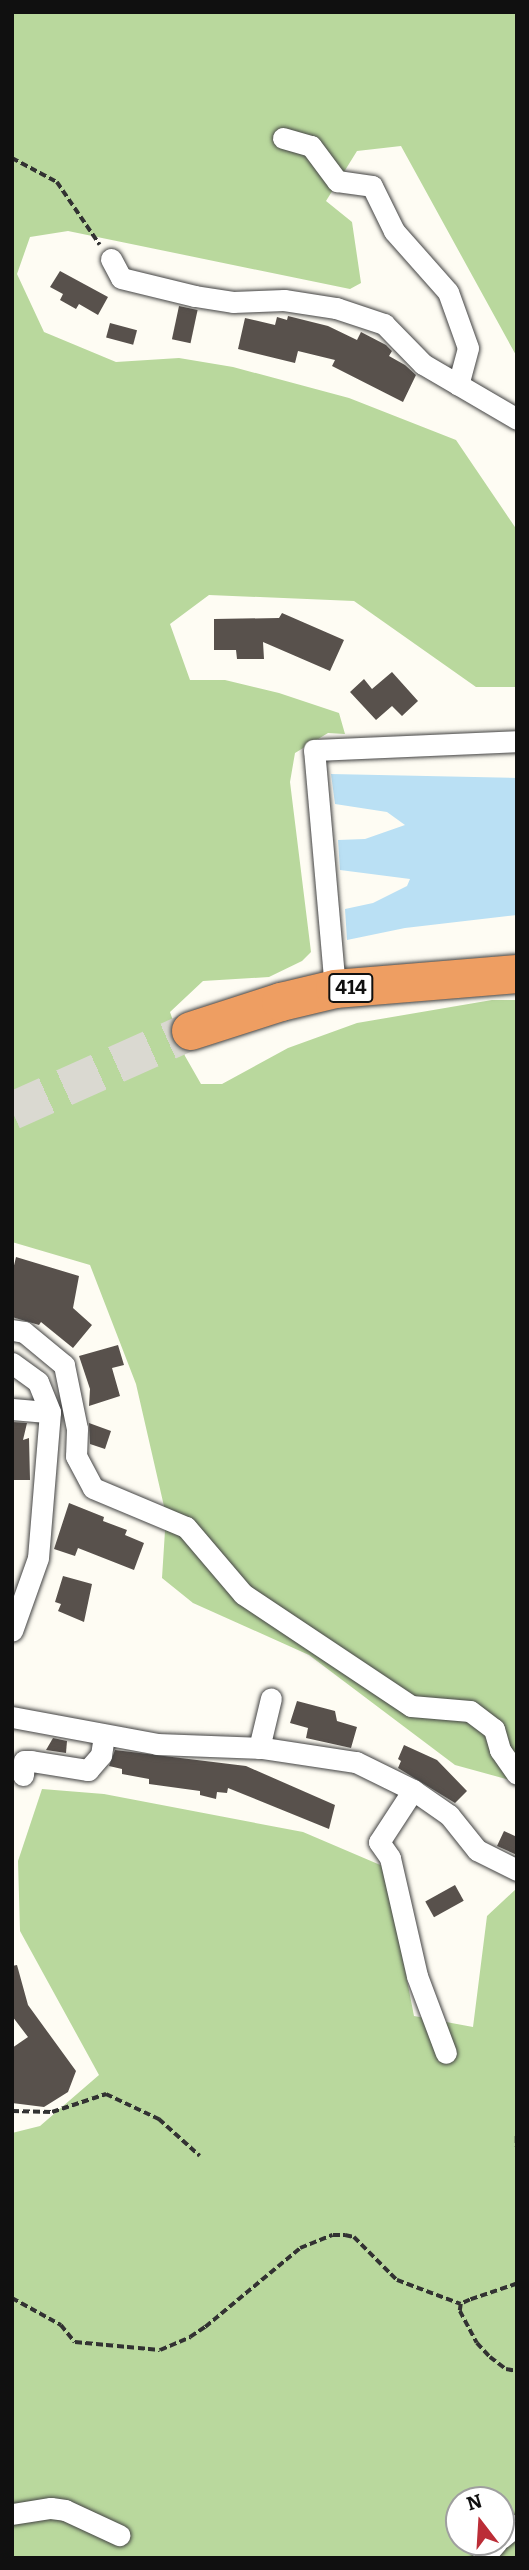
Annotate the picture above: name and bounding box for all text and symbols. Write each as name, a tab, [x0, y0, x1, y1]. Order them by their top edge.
road number: 414	[328, 972, 374, 1004]
north arrow	[445, 2486, 515, 2556]
text: N	[464, 2489, 485, 2515]

